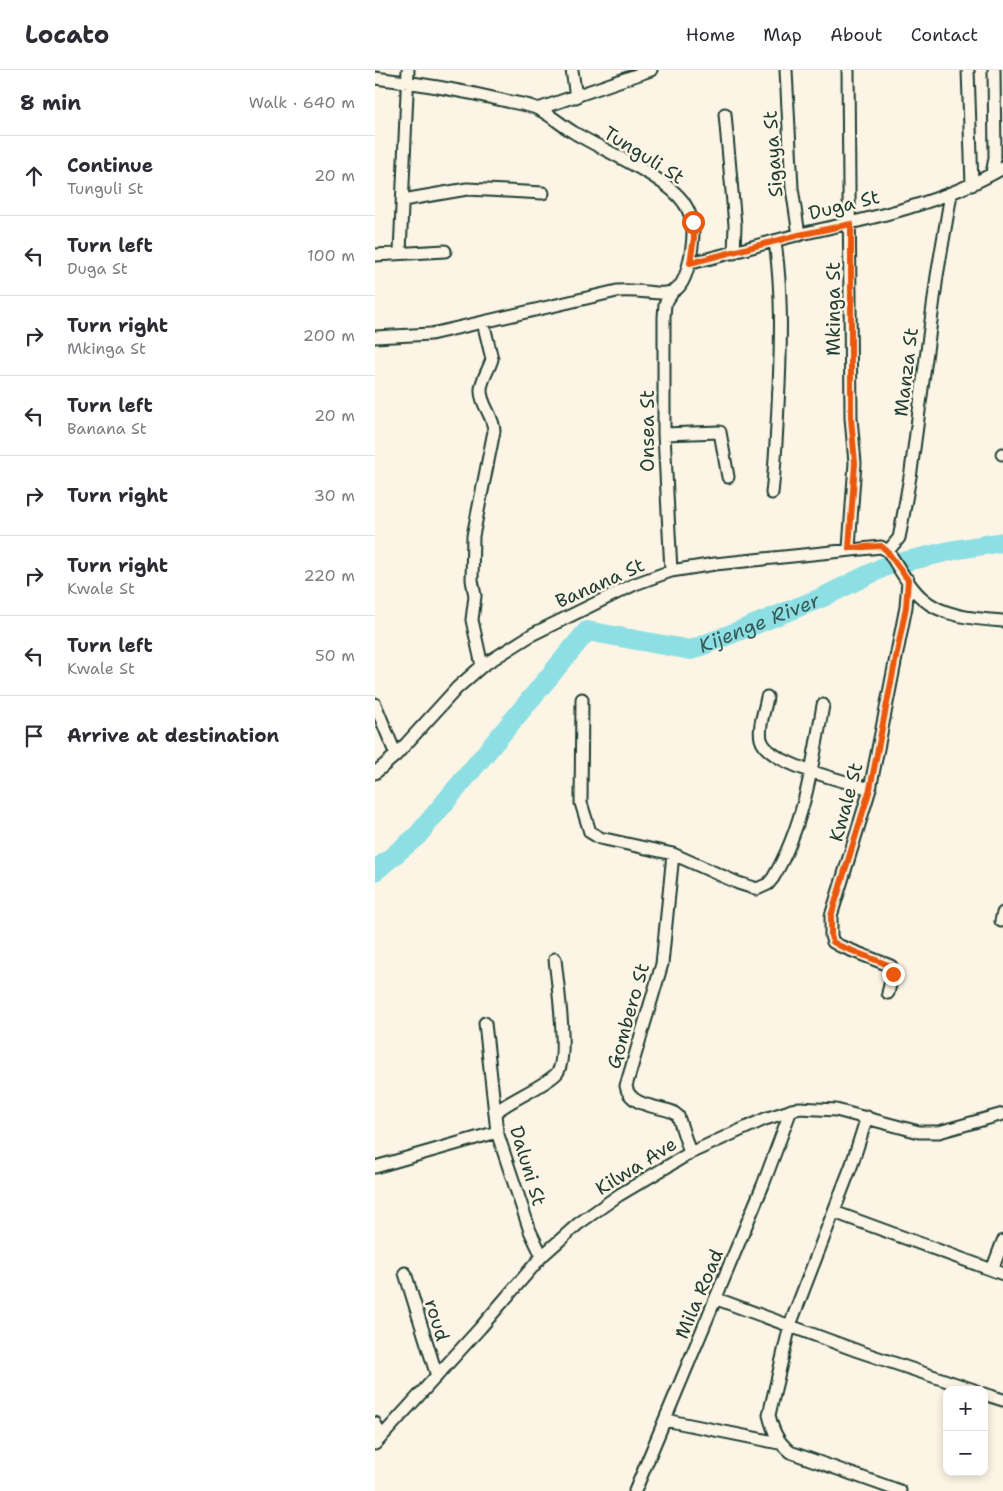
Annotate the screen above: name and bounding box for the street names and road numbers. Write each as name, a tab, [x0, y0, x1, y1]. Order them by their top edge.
street label: Sigaya St	[758, 110, 788, 198]
street label: Tunguli St	[599, 120, 689, 190]
street label: Duga St	[806, 184, 882, 226]
street label: Mkinga St	[821, 262, 846, 356]
street label: Manza St	[888, 326, 924, 418]
street label: Onsea St	[635, 390, 660, 472]
street label: Banana St	[552, 552, 648, 614]
street label: Kwale St	[823, 760, 869, 844]
street label: Gombero St	[601, 960, 655, 1072]
street label: Daluni St	[504, 1123, 552, 1209]
street label: Kilwa Ave	[591, 1131, 681, 1201]
street label: Mila Road	[669, 1245, 729, 1343]
street label: roud	[419, 1296, 455, 1344]

